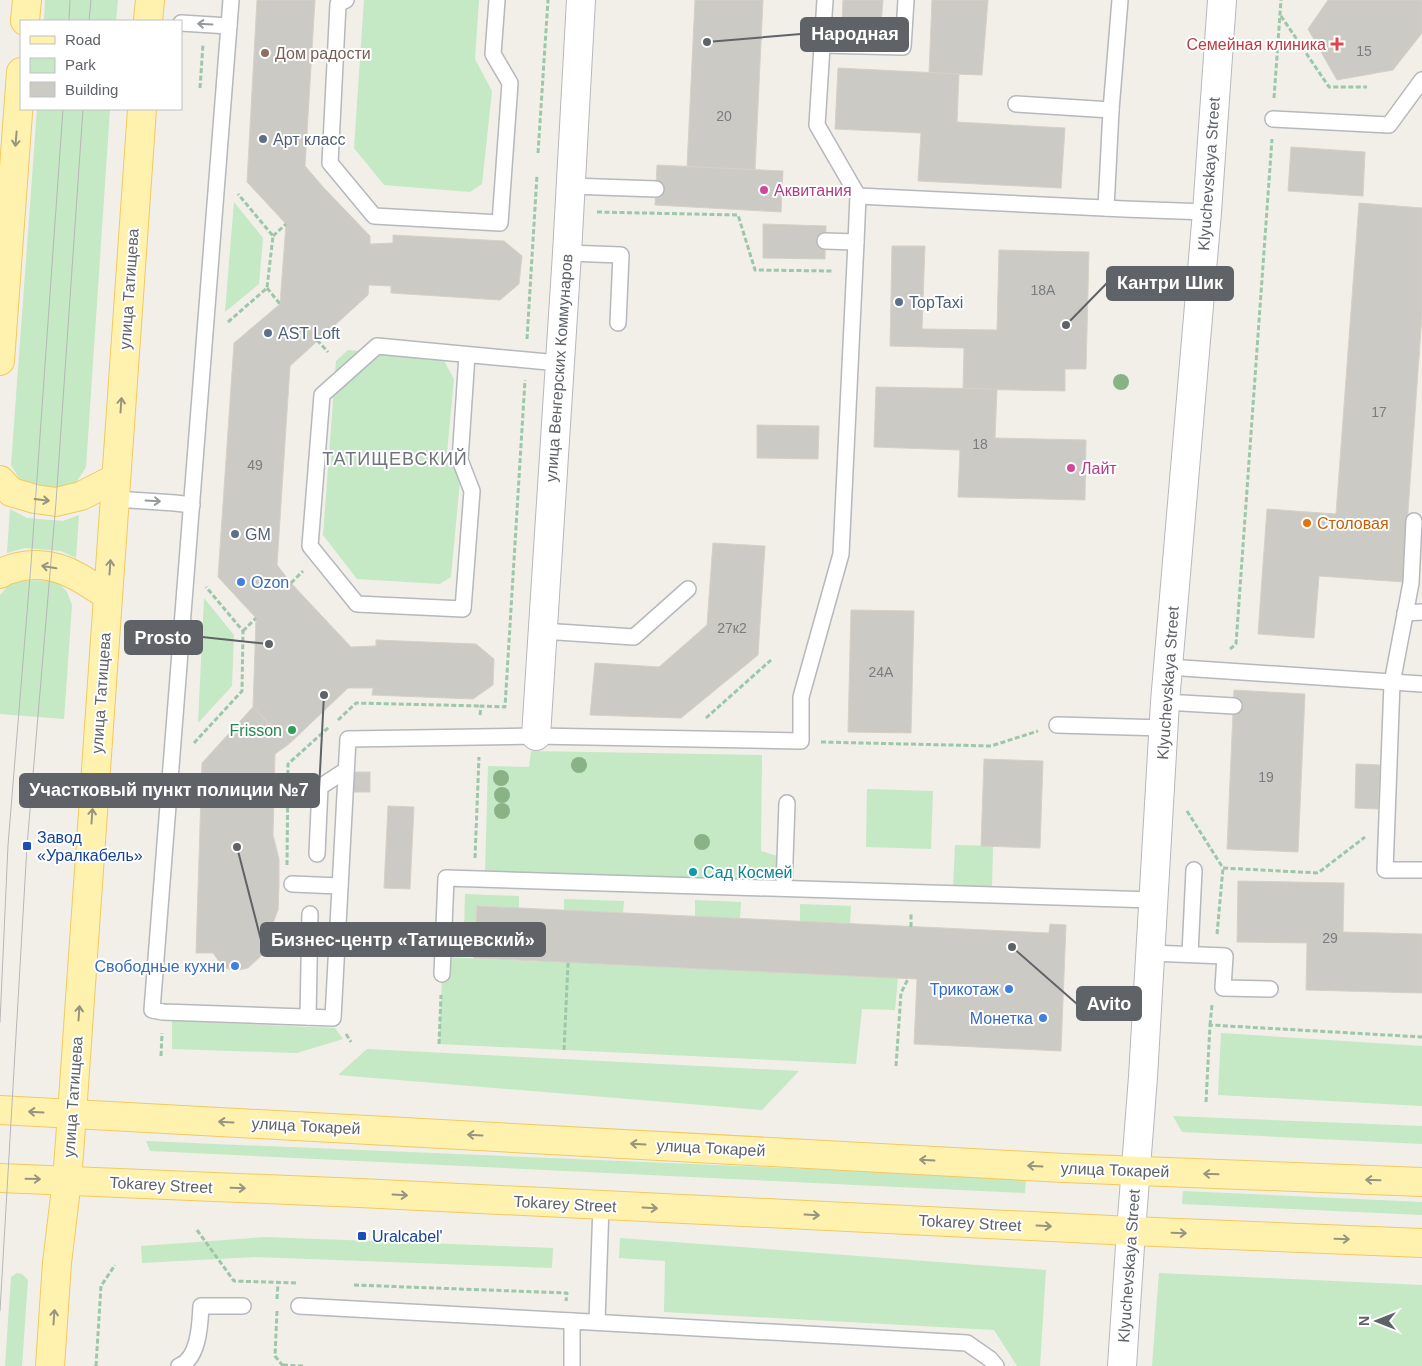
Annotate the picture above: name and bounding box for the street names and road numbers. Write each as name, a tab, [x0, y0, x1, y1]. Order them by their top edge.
street label: Klyuchevskaya Street	[1195, 96, 1223, 251]
street label: улица Татищева	[116, 228, 142, 350]
street label: улица Венгерских Коммунаров	[543, 253, 575, 483]
street label: Klyuchevskaya Street	[1154, 605, 1182, 760]
street label: улица Татищева	[88, 632, 114, 754]
street label: улица Татищева	[60, 1036, 86, 1158]
street label: улица Токарей	[251, 1115, 361, 1137]
street label: улица Токарей	[656, 1137, 766, 1159]
street label: улица Токарей	[1060, 1160, 1170, 1180]
street label: Tokarey Street	[109, 1174, 214, 1196]
street label: Klyuchevskaya Street	[1115, 1188, 1143, 1343]
street label: Tokarey Street	[513, 1193, 618, 1215]
street label: Tokarey Street	[918, 1212, 1023, 1234]

